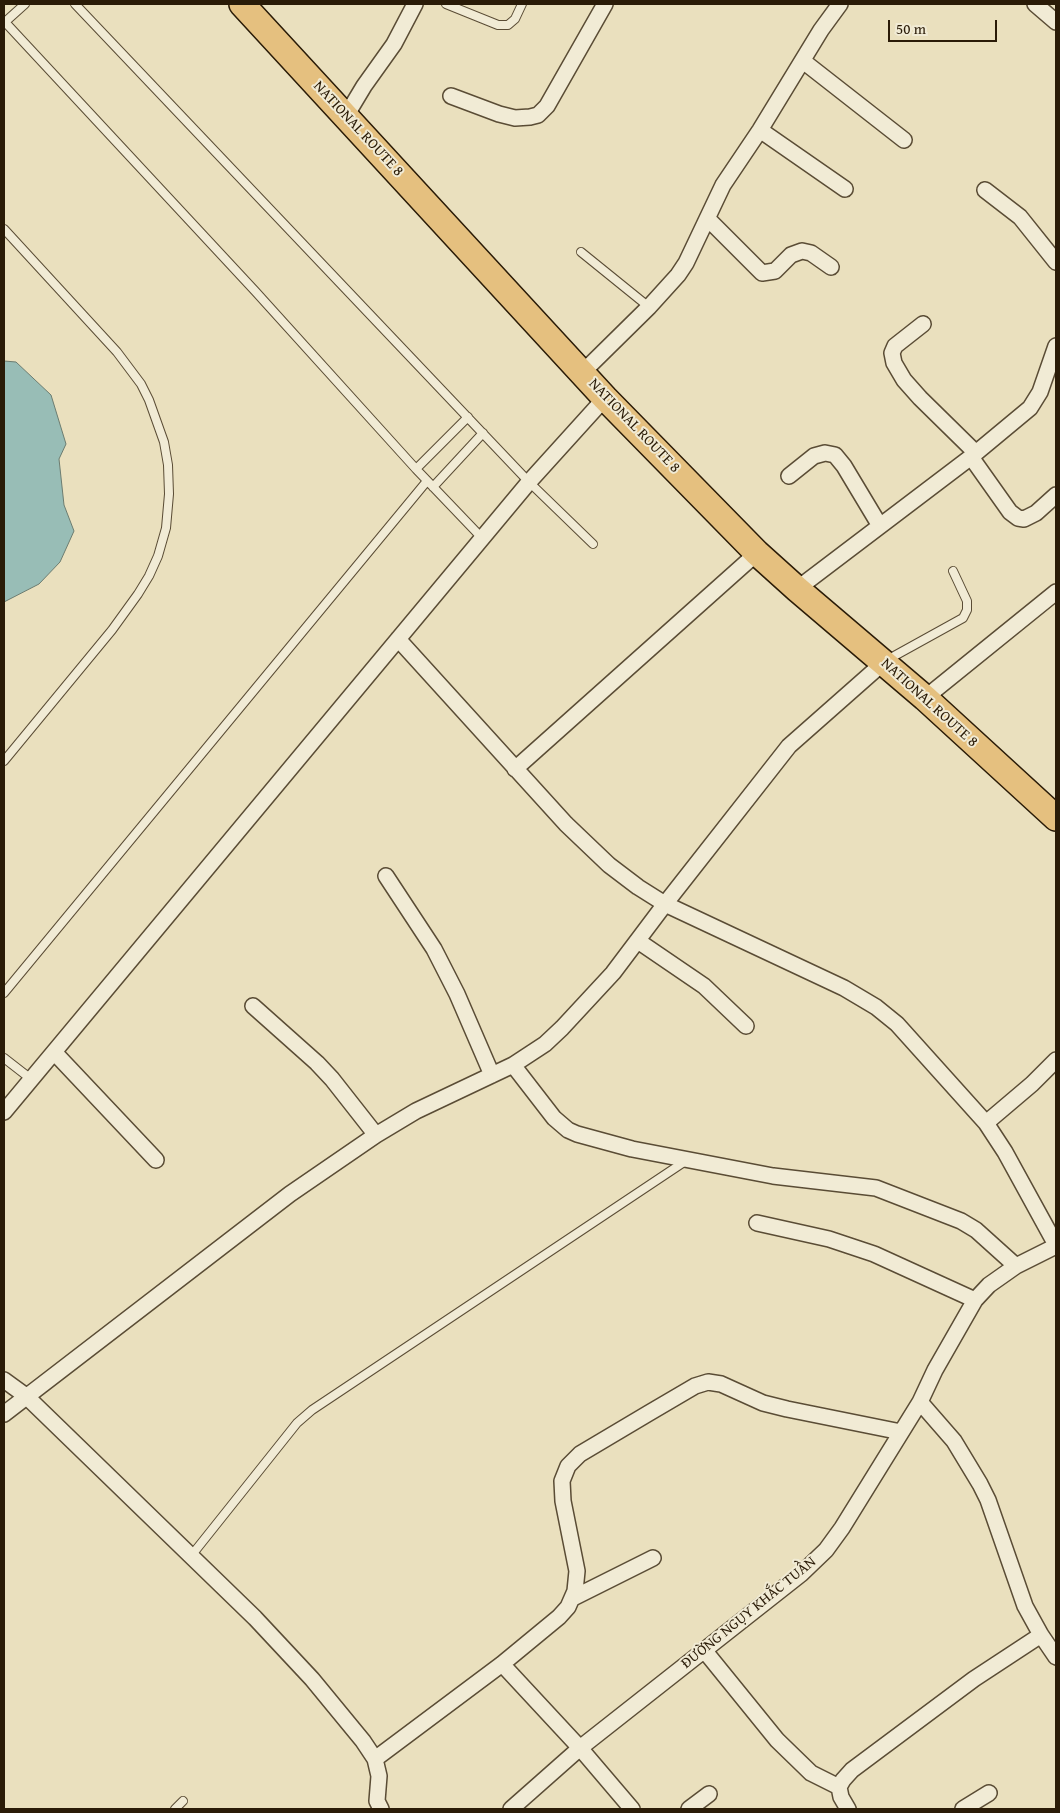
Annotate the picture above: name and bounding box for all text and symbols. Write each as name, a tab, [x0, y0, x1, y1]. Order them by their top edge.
scale bar	[890, 10, 999, 42]
text: 50 m	[896, 18, 926, 39]
street label: NATIONAL ROUTE 8	[309, 78, 407, 180]
street label: NATIONAL ROUTE 8	[584, 375, 684, 477]
street label: NATIONAL ROUTE 8	[877, 655, 981, 751]
street label: ĐƯỜNG NGỤY KHẮC TUẦN	[678, 1553, 820, 1673]

